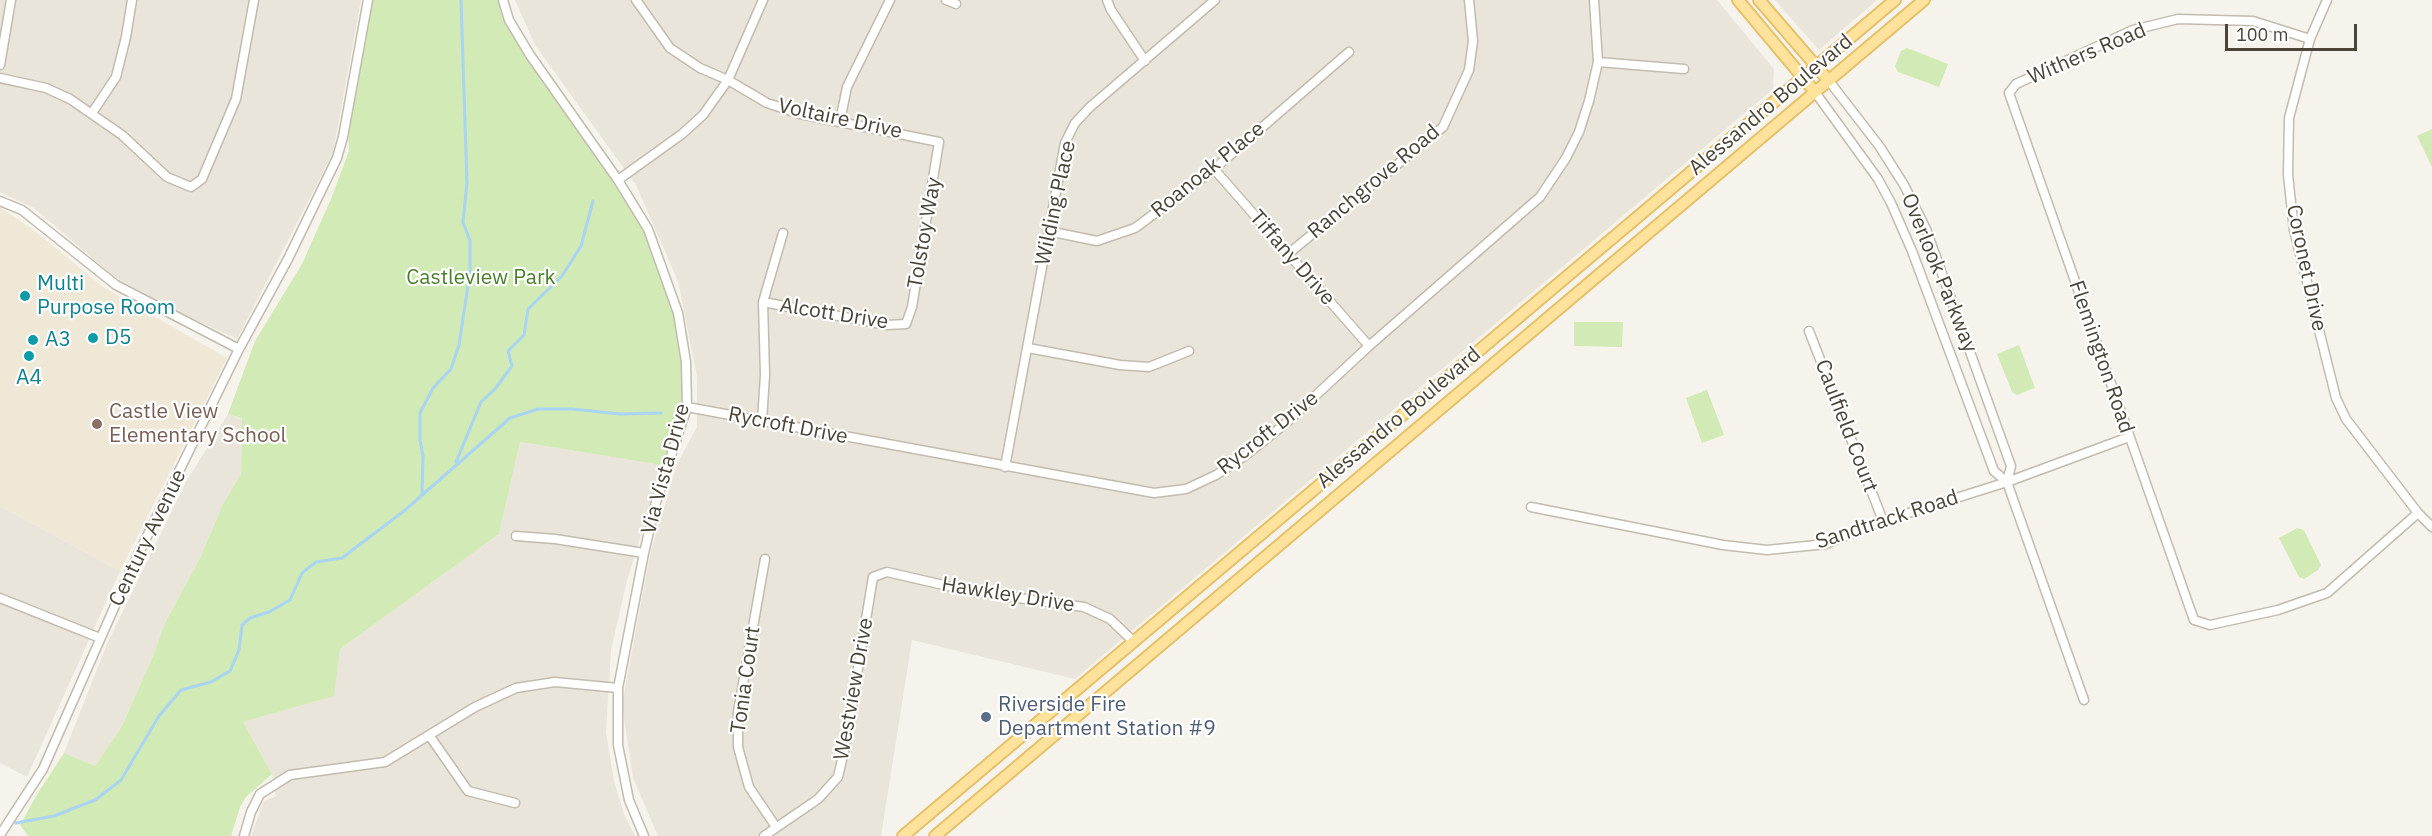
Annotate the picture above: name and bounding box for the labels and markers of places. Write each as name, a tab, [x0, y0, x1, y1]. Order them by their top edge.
place label: Multi Purpose Room	[37, 271, 175, 321]
marker: Multi Purpose Room	[18, 289, 32, 303]
place label: D5	[105, 325, 132, 351]
place label: A3	[45, 327, 71, 353]
marker: D5	[86, 331, 100, 345]
marker: A3	[26, 333, 40, 347]
marker: A4	[22, 349, 36, 363]
place label: A4	[16, 365, 42, 391]
place label: Castle View Elementary School	[109, 399, 286, 449]
marker: Castle View Elementary School	[90, 417, 104, 431]
place label: Riverside Fire Department Station #9	[998, 692, 1216, 742]
marker: Riverside Fire Department Station #9	[979, 710, 993, 724]

